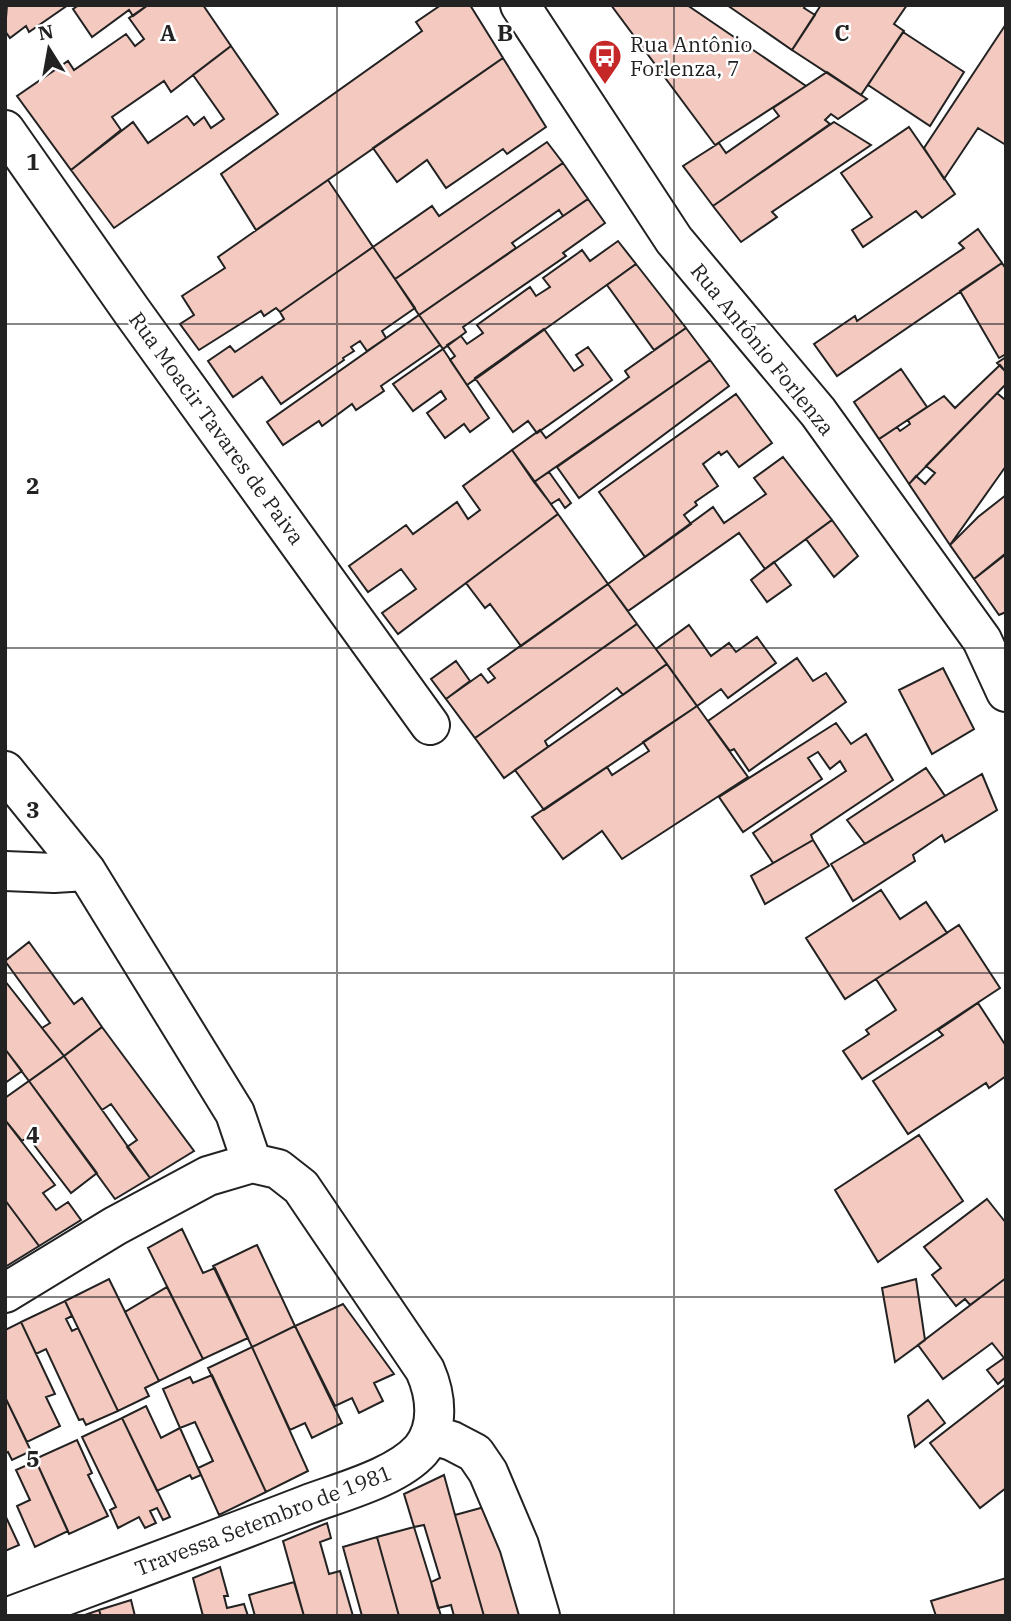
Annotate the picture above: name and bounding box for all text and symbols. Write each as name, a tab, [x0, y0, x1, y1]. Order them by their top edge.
north arrow	[14, 14, 84, 84]
text: A	[160, 17, 176, 47]
text: B	[497, 17, 513, 47]
text: C	[834, 17, 850, 47]
text: N	[36, 19, 55, 46]
place label: Rua Antônio Forlenza, 7	[630, 30, 752, 82]
bus stop icon: Rua Antônio Forlenza, 7	[586, 37, 624, 86]
text: 1	[26, 146, 40, 176]
street label: Rua Antônio Forlenza	[685, 257, 841, 441]
street label: Rua Moacir Tavares de Paiva	[123, 306, 311, 550]
text: 2	[26, 470, 40, 500]
text: 3	[26, 794, 40, 824]
text: 4	[26, 1119, 40, 1149]
text: 5	[26, 1443, 40, 1473]
street label: Travessa Setembro de 1981	[131, 1458, 395, 1582]

